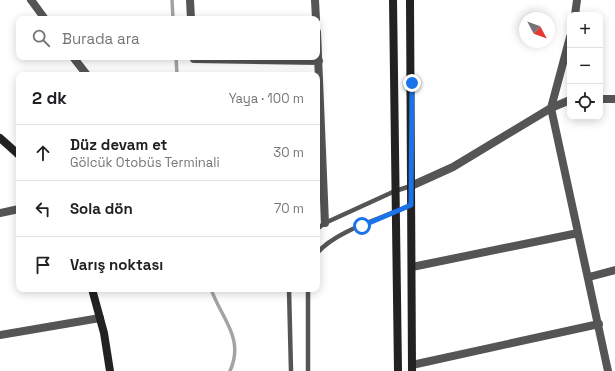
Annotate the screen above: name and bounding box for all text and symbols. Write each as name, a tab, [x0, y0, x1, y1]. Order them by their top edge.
north arrow	[519, 12, 555, 48]
map controls	[567, 12, 603, 120]
button: +	[567, 12, 603, 48]
search box	[16, 16, 320, 60]
icon: search	[30, 27, 52, 49]
text: Burada ara	[62, 29, 140, 48]
button: −	[567, 48, 603, 84]
route end	[403, 74, 421, 92]
button: locate	[567, 84, 603, 120]
text: 2 dk	[32, 87, 67, 109]
text: Yaya · 100 m	[229, 90, 304, 107]
text: Düz devam et	[70, 135, 167, 154]
icon: ahead	[32, 142, 54, 164]
text: 30 m	[273, 144, 304, 161]
text: Gölcük Otobüs Terminali	[70, 154, 220, 171]
icon: left	[32, 198, 54, 220]
text: Sola dön	[70, 199, 133, 218]
text: 70 m	[274, 200, 304, 217]
route start	[353, 217, 371, 235]
icon: arrive	[32, 254, 54, 276]
text: Varış noktası	[70, 255, 163, 274]

